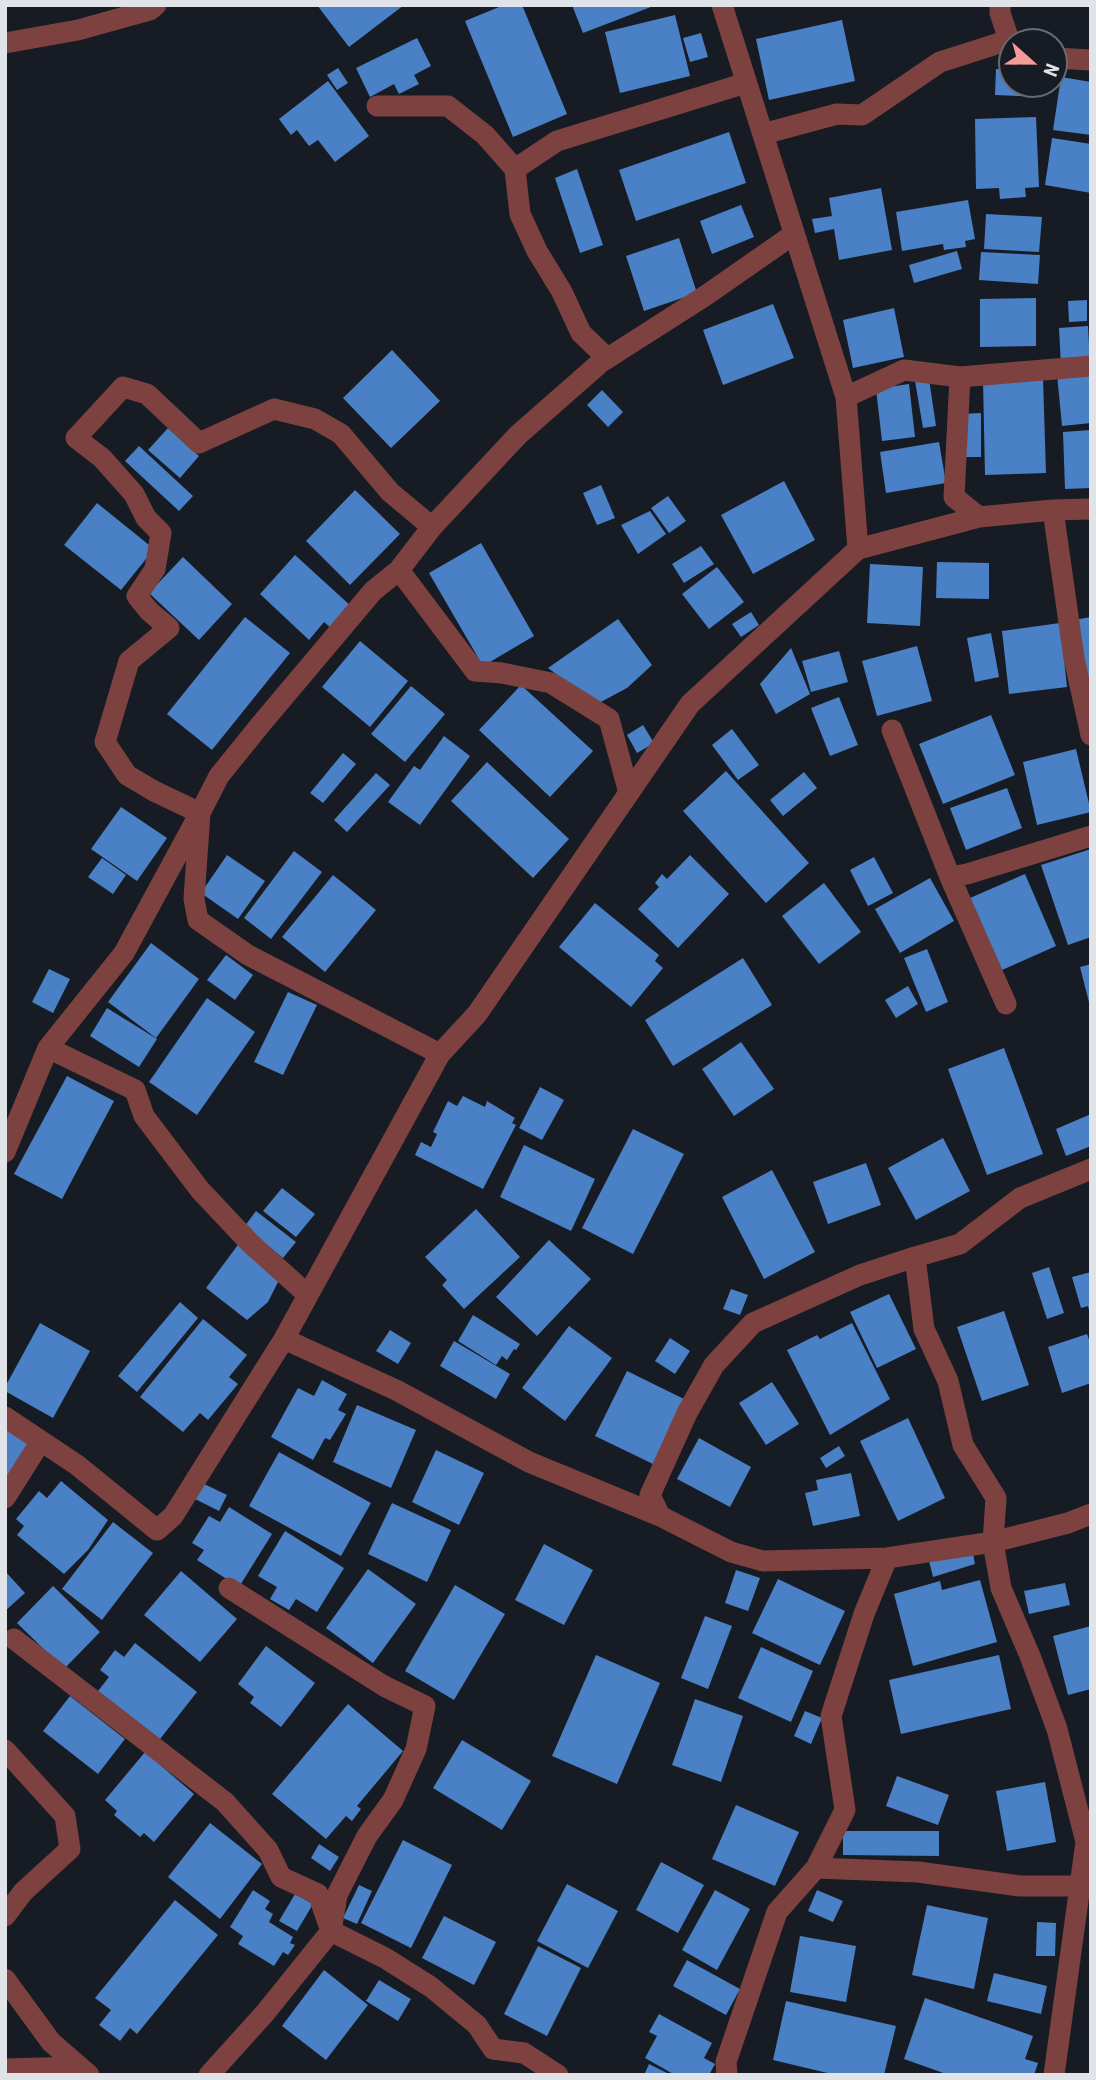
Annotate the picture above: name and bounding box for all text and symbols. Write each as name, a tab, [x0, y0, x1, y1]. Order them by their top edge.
north arrow	[998, 28, 1068, 98]
text: N	[1038, 60, 1064, 80]

